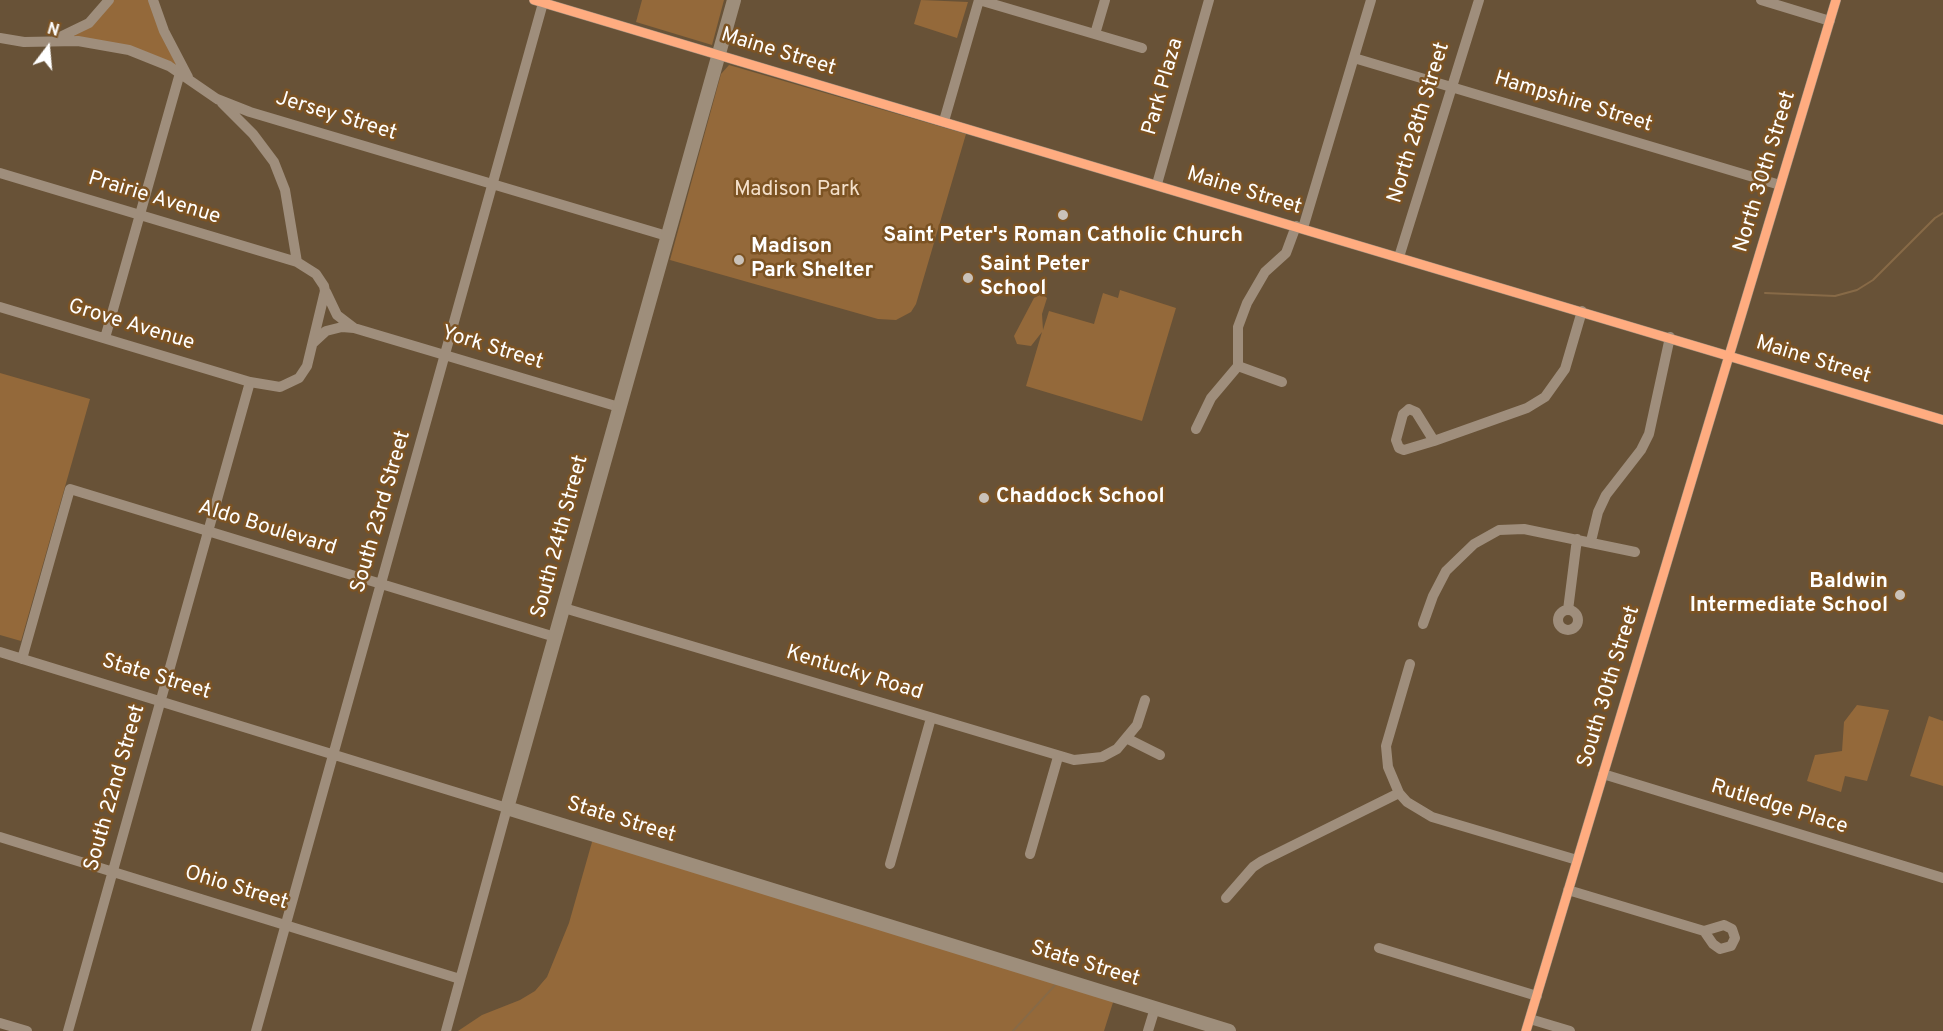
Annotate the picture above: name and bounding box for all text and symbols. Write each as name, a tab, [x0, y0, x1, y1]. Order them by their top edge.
north arrow	[18, 18, 78, 78]
text: N	[45, 19, 61, 42]
street label: Maine Street	[718, 24, 838, 82]
street label: Park Plaza	[1138, 36, 1190, 138]
street label: North 28th Street	[1384, 40, 1456, 206]
street label: Hampshire Street	[1491, 67, 1655, 139]
street label: Jersey Street	[272, 87, 400, 147]
street label: North 30th Street	[1729, 88, 1803, 256]
street label: Maine Street	[1184, 163, 1304, 221]
street label: Prairie Avenue	[85, 167, 223, 231]
park label: Madison Park	[734, 178, 860, 204]
marker: Saint Peter's Roman Catholic Church	[1056, 208, 1070, 222]
place label: Saint Peter's Roman Catholic Church	[883, 224, 1243, 250]
place label: Madison Park Shelter	[751, 235, 873, 285]
marker: Madison Park Shelter	[732, 253, 746, 267]
place label: Saint Peter School	[980, 253, 1090, 303]
marker: Saint Peter School	[961, 271, 975, 285]
street label: Grove Avenue	[65, 295, 197, 357]
street label: York Street	[438, 322, 546, 376]
street label: Maine Street	[1753, 332, 1873, 390]
street label: South 23rd Street	[347, 428, 417, 596]
street label: South 24th Street	[527, 453, 595, 621]
place label: Chaddock School	[996, 485, 1165, 511]
marker: Chaddock School	[977, 491, 991, 505]
street label: Aldo Boulevard	[195, 496, 339, 562]
place label: Baldwin Intermediate School	[1690, 570, 1888, 620]
marker: Baldwin Intermediate School	[1893, 588, 1907, 602]
street label: South 30th Street	[1573, 603, 1647, 771]
street label: Kentucky Road	[783, 641, 925, 707]
street label: State Street	[98, 649, 214, 707]
street label: South 22nd Street	[80, 702, 152, 874]
street label: Rutledge Place	[1707, 775, 1851, 841]
street label: State Street	[563, 792, 679, 850]
street label: Ohio Street	[181, 861, 291, 917]
street label: State Street	[1027, 936, 1143, 994]

